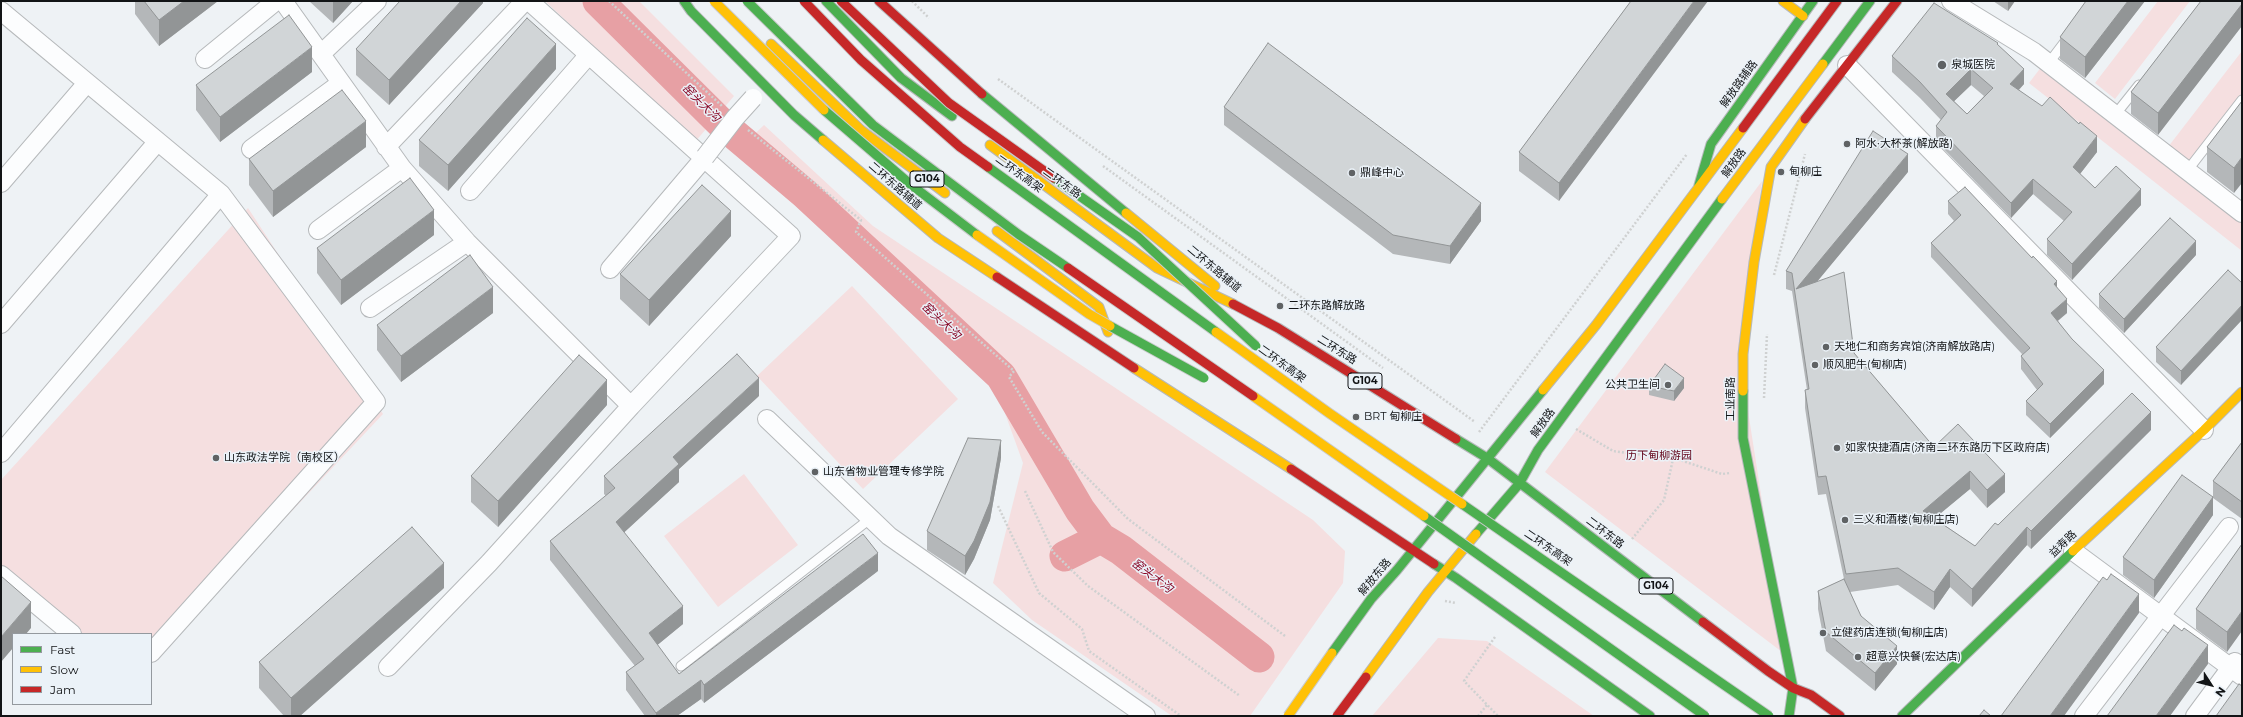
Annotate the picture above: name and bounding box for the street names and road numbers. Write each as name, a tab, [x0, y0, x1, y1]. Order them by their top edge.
street label: 解放路辅路	[1717, 58, 1761, 110]
street label: 解放路	[1719, 146, 1749, 180]
street label: 二环东高架	[993, 152, 1045, 196]
street label: 二环东路辅道	[866, 159, 924, 213]
street label: 二环东路	[1040, 165, 1084, 201]
road number: G104	[910, 171, 944, 187]
street label: 二环东路辅道	[1184, 243, 1244, 295]
street label: 二环东路	[1315, 333, 1359, 367]
street label: 二环东高架	[1256, 342, 1308, 386]
road number: G104	[1348, 373, 1382, 389]
street label: 工业南路	[1724, 377, 1738, 421]
street label: 解放路	[1528, 406, 1558, 440]
street label: 二环东路	[1583, 514, 1627, 552]
street label: 二环东高架	[1522, 527, 1574, 569]
street label: 益寿路	[2047, 528, 2079, 560]
street label: 解放东路	[1356, 556, 1394, 598]
road number: G104	[1639, 578, 1673, 594]

